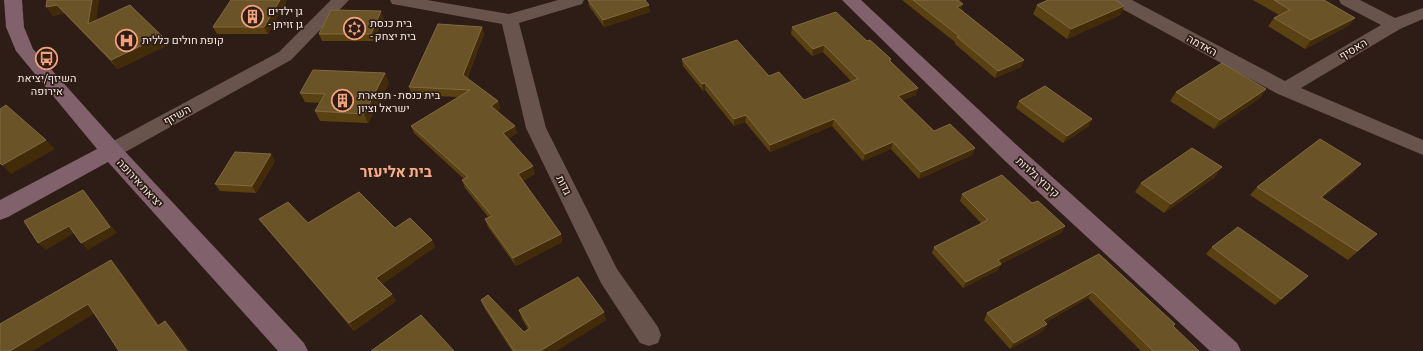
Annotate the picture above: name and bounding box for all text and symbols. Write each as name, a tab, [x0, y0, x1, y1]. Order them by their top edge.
building icon: גן ילדים - גן זויתן	[240, 4, 266, 30]
place label: גן ילדים - גן זויתן	[268, 4, 303, 31]
synagogue icon: בית כנסת - בית יצחק	[341, 16, 367, 42]
place label: בית כנסת - בית יצחק	[370, 16, 416, 43]
hospital icon: קופת חולים כללית	[114, 27, 140, 53]
street label: האדמה	[1184, 31, 1220, 59]
place label: קופת חולים כללית	[142, 33, 224, 47]
street label: האסיף	[1336, 35, 1370, 63]
bus stop icon: השיזף/יציאת אירופה	[34, 45, 60, 71]
place label: השיזף/יציאת אירופה	[18, 71, 76, 98]
building icon: בית כנסת - תפארת ישראל וציון	[329, 88, 355, 114]
place label: בית כנסת - תפארת ישראל וציון	[358, 88, 440, 115]
street label: השיזף	[161, 102, 193, 128]
street label: קיבוץ גלויות	[1013, 154, 1063, 200]
street label: יציאת אירופה	[114, 156, 166, 210]
district label: בית אליעזר	[360, 162, 432, 181]
street label: גדות	[553, 173, 575, 197]

